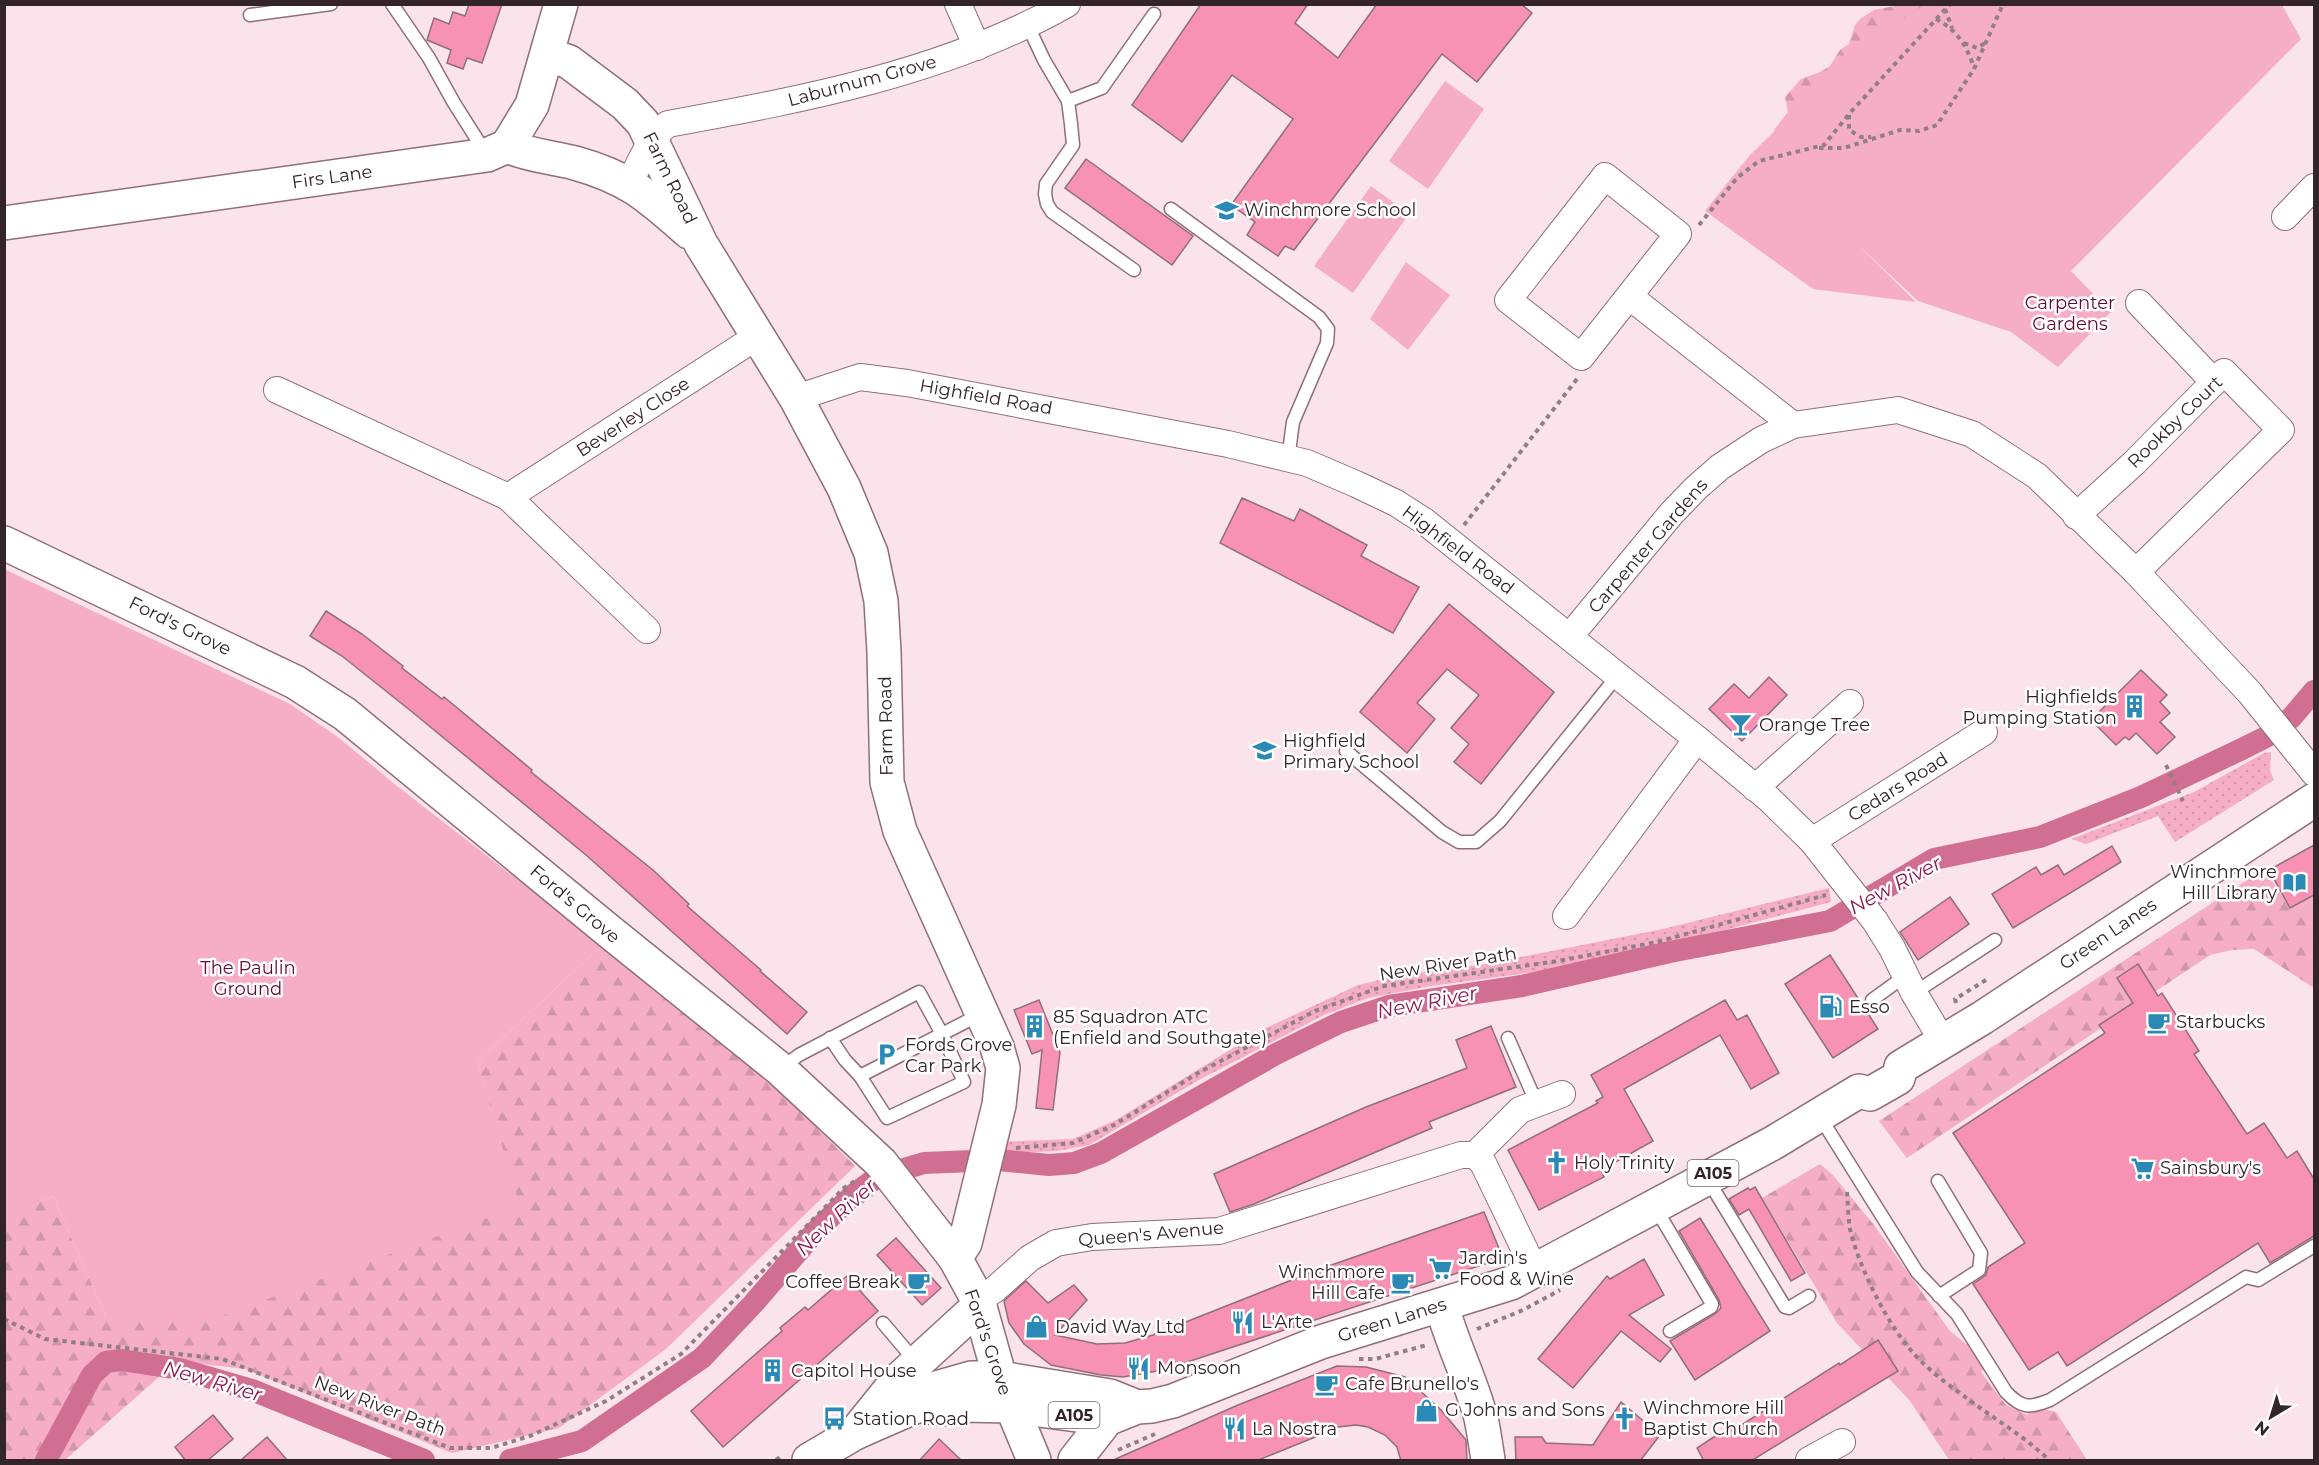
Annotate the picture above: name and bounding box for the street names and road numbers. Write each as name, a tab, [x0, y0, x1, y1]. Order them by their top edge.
street label: Laburnum Grove	[785, 51, 939, 111]
street label: Farm Road	[638, 128, 702, 228]
street label: Firs Lane	[290, 160, 374, 194]
street label: Rookby Court	[2123, 371, 2227, 473]
street label: Beverley Close	[572, 372, 694, 462]
street label: Highfield Road	[918, 374, 1054, 420]
street label: Carpenter Gardens	[1584, 474, 1713, 618]
street label: Highfield Road	[1398, 501, 1518, 599]
street label: Ford's Grove	[125, 592, 235, 660]
street label: Farm Road	[874, 676, 898, 776]
street label: Cedars Road	[1844, 748, 1952, 826]
street label: Ford's Grove	[525, 860, 625, 948]
street label: Green Lanes	[2055, 893, 2161, 975]
street label: New River Path	[1378, 942, 1518, 986]
road number: A105	[1688, 1160, 1738, 1186]
street label: Queen's Avenue	[1077, 1217, 1225, 1251]
street label: Ford's Grove	[960, 1286, 1017, 1398]
street label: Green Lanes	[1335, 1293, 1449, 1347]
street label: New River Path	[311, 1371, 449, 1441]
road number: A105	[1048, 1402, 1100, 1428]

